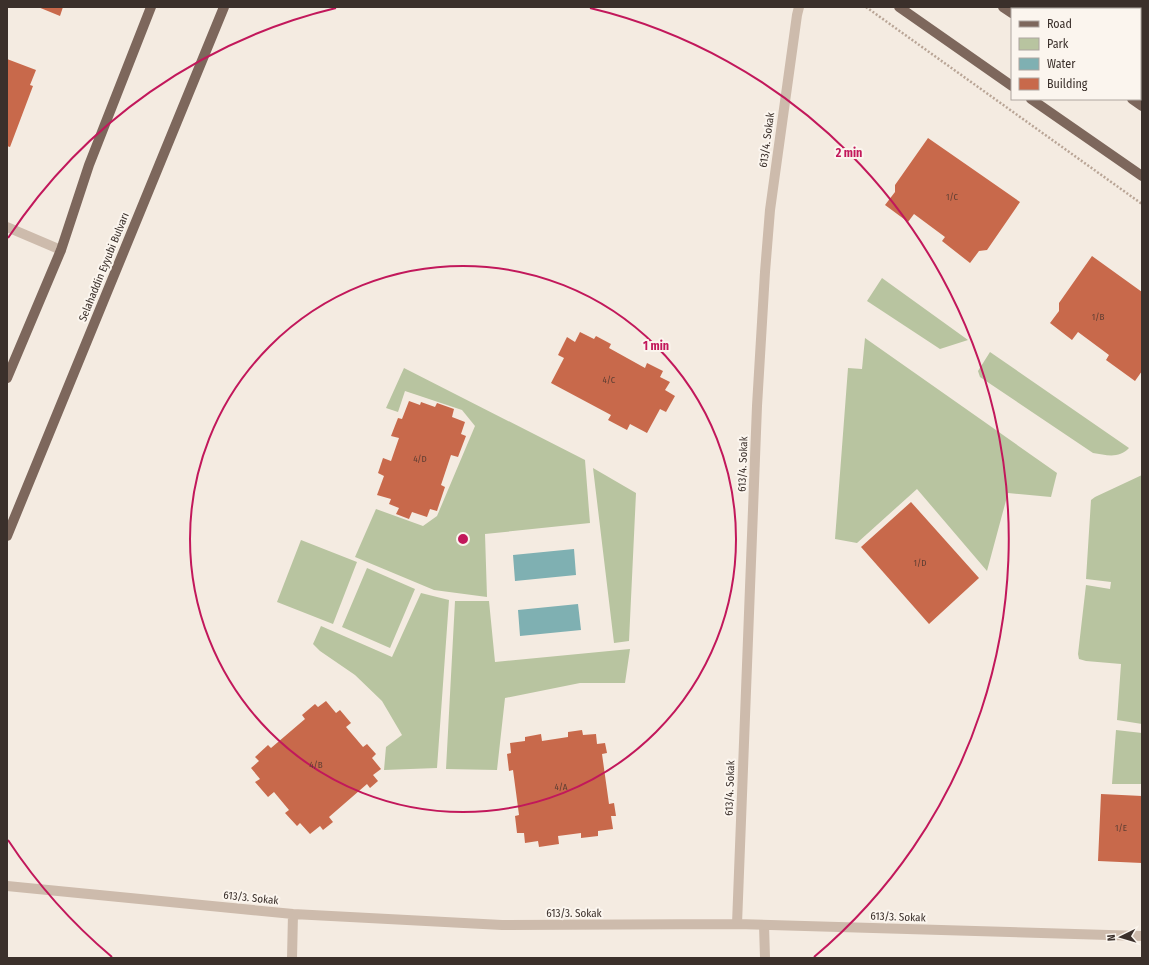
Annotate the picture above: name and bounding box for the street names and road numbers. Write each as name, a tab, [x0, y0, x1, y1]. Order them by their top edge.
street label: 613/4. Sokak	[757, 111, 777, 168]
street label: Selahaddin Eyyubi Bulvarı	[76, 211, 132, 323]
street label: 613/4. Sokak	[736, 435, 750, 492]
street label: 613/4. Sokak	[723, 759, 737, 816]
street label: 613/3. Sokak	[223, 889, 280, 907]
street label: 613/3. Sokak	[546, 907, 603, 920]
street label: 613/3. Sokak	[870, 910, 927, 924]

